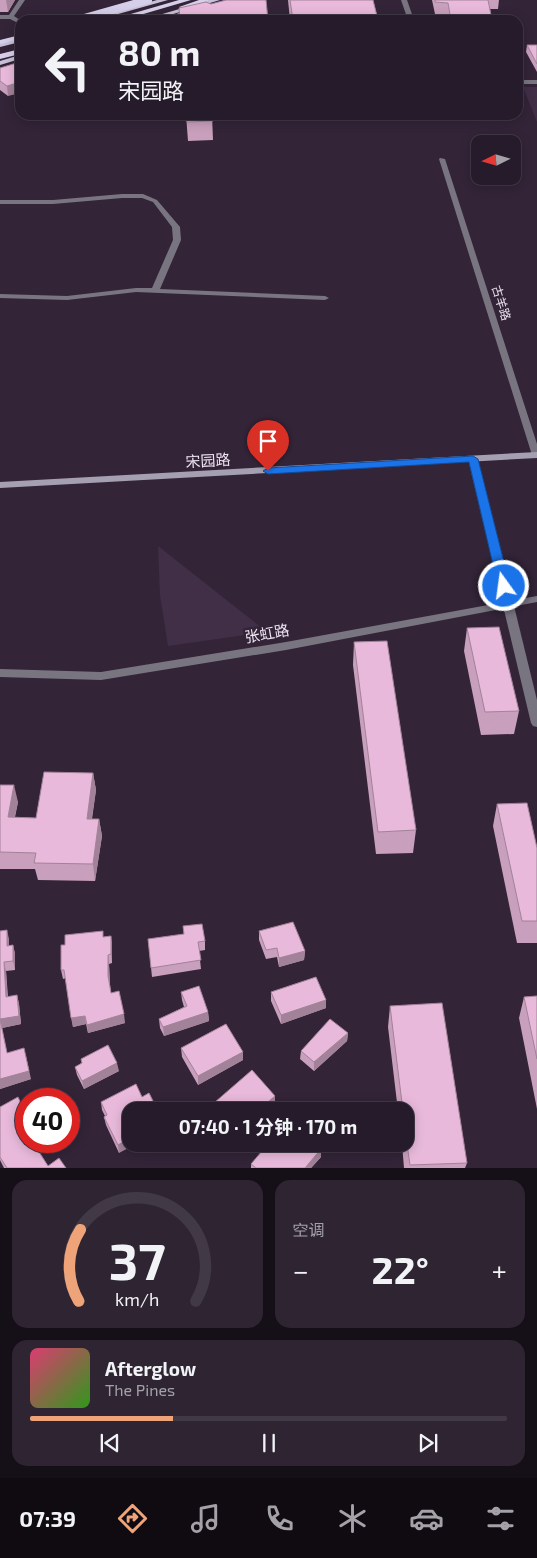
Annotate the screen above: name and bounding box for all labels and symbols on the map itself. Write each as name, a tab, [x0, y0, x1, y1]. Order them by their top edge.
north arrow	[471, 135, 521, 185]
street label: 古羊路	[490, 283, 514, 322]
pin	[247, 420, 289, 471]
street label: 宋园路	[185, 450, 231, 470]
position arrow	[477, 559, 529, 611]
street label: 张虹路	[243, 620, 291, 646]
speed limit sign: 40	[15, 1088, 80, 1153]

